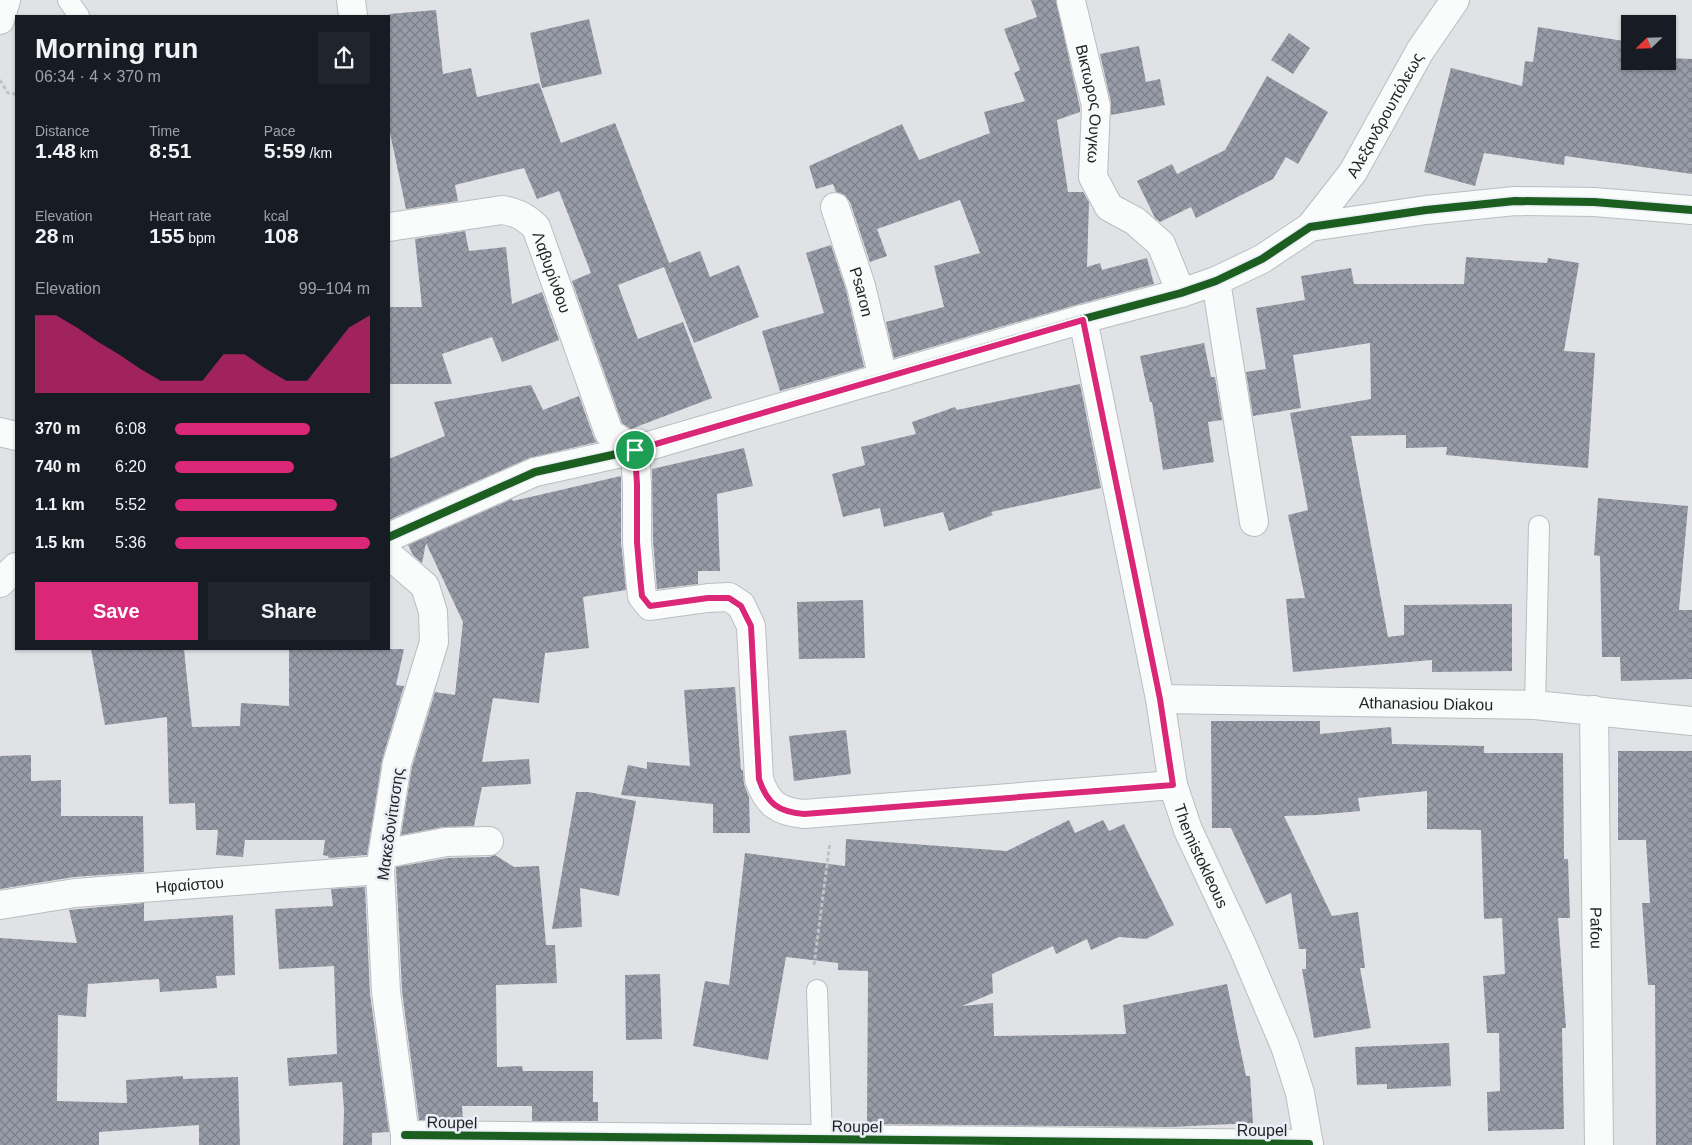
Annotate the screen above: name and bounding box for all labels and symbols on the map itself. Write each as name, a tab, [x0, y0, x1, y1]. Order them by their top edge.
north arrow	[1621, 15, 1676, 70]
street label: Βικτωρος Ουγκω	[1073, 43, 1105, 164]
street label: Αλεξανδρουπόλεως	[1344, 49, 1427, 181]
street label: Λαβυρίνθου	[529, 229, 574, 315]
street label: Psaron	[846, 265, 876, 318]
pin	[614, 429, 656, 471]
street label: Athanasiou Diakou	[1359, 694, 1493, 713]
street label: Μακεδονίτισσης	[374, 767, 407, 881]
street label: Themistokleous	[1171, 802, 1231, 911]
street label: Ηφαίστου	[155, 874, 224, 896]
street label: Pafou	[1587, 907, 1605, 949]
street label: Roupel	[426, 1114, 477, 1131]
street label: Roupel	[831, 1118, 882, 1135]
street label: Roupel	[1237, 1122, 1287, 1139]

